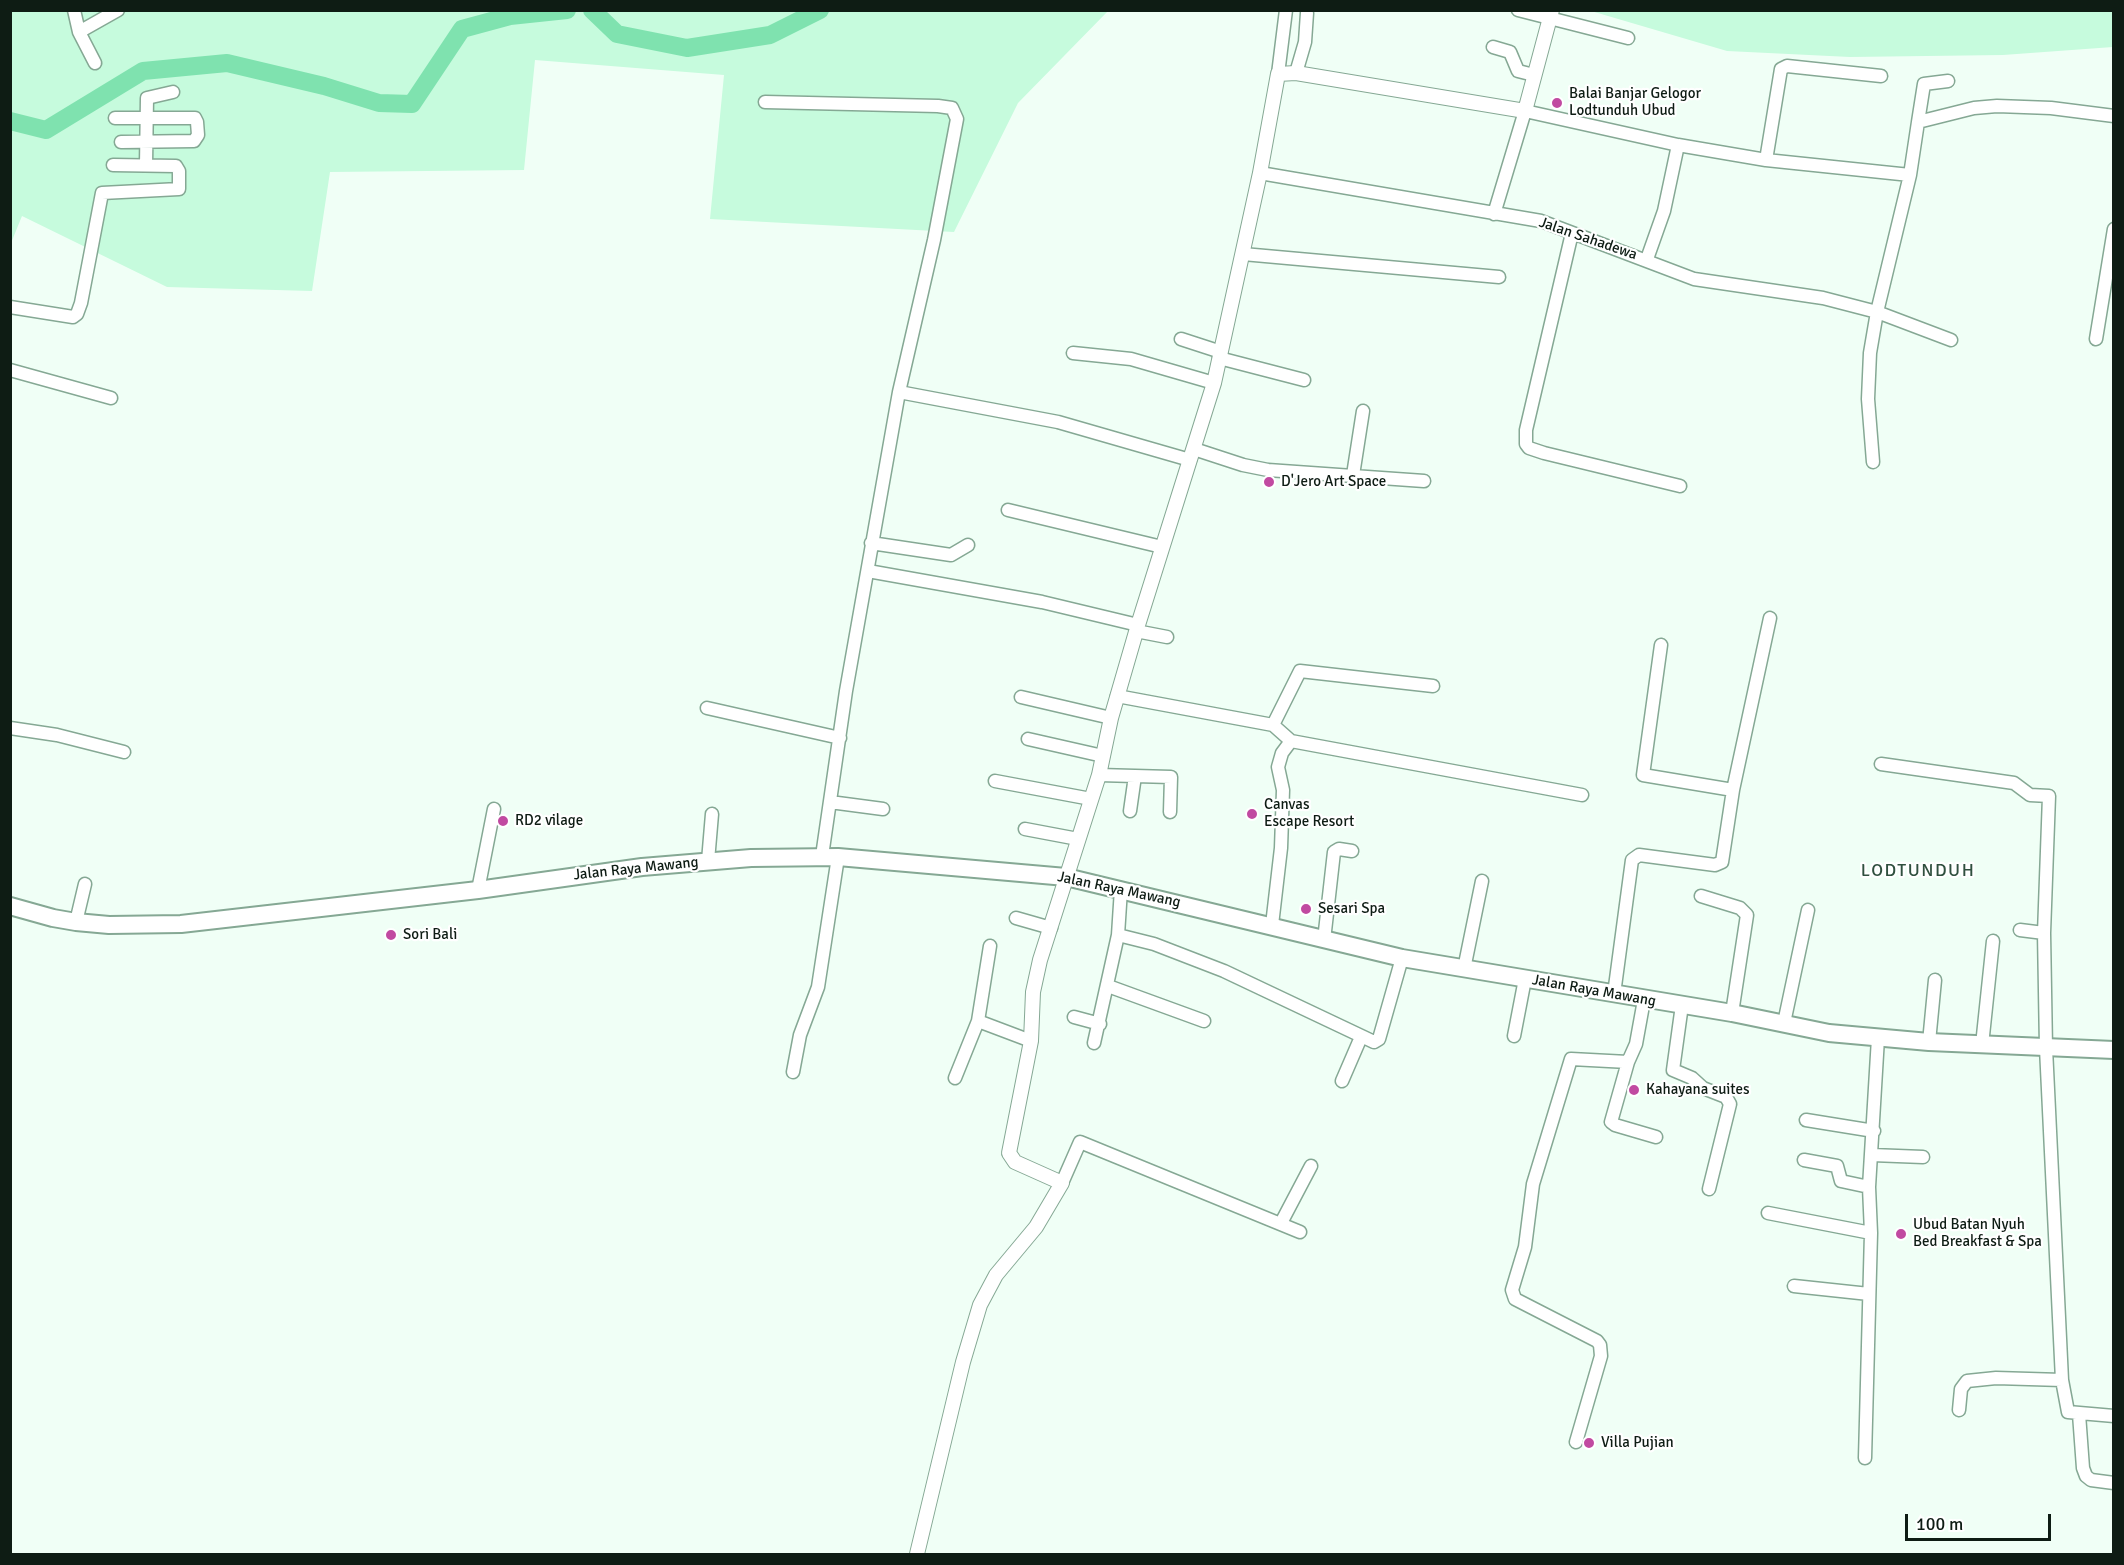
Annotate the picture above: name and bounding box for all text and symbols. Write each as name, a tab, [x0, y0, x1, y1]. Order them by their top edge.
place label: Balai Banjar Gelogor Lodtunduh Ubud	[1569, 85, 1701, 120]
marker: Balai Banjar Gelogor Lodtunduh Ubud	[1550, 96, 1564, 110]
street label: Jalan Sahadewa	[1537, 214, 1639, 264]
place label: D'Jero Art Space	[1281, 473, 1386, 491]
marker: D'Jero Art Space	[1262, 475, 1276, 489]
place label: Canvas Escape Resort	[1264, 796, 1354, 831]
marker: Canvas Escape Resort	[1245, 807, 1259, 821]
place label: RD2 vilage	[515, 812, 583, 830]
marker: RD2 vilage	[496, 814, 510, 828]
street label: Jalan Raya Mawang	[573, 853, 699, 885]
district label: LODTUNDUH	[1861, 860, 1975, 882]
street label: Jalan Raya Mawang	[1056, 868, 1182, 912]
place label: Sesari Spa	[1318, 900, 1385, 918]
marker: Sesari Spa	[1299, 902, 1313, 916]
place label: Sori Bali	[403, 926, 457, 944]
marker: Sori Bali	[384, 928, 398, 942]
street label: Jalan Raya Mawang	[1531, 971, 1657, 1011]
place label: Kahayana suites	[1646, 1081, 1750, 1099]
marker: Kahayana suites	[1627, 1083, 1641, 1097]
place label: Ubud Batan Nyuh Bed Breakfast & Spa	[1913, 1216, 2042, 1251]
marker: Ubud Batan Nyuh Bed Breakfast & Spa	[1894, 1227, 1908, 1241]
place label: Villa Pujian	[1601, 1434, 1674, 1452]
marker: Villa Pujian	[1582, 1436, 1596, 1450]
scale bar	[1908, 1502, 2054, 1540]
text: 100 m	[1916, 1513, 1963, 1535]

